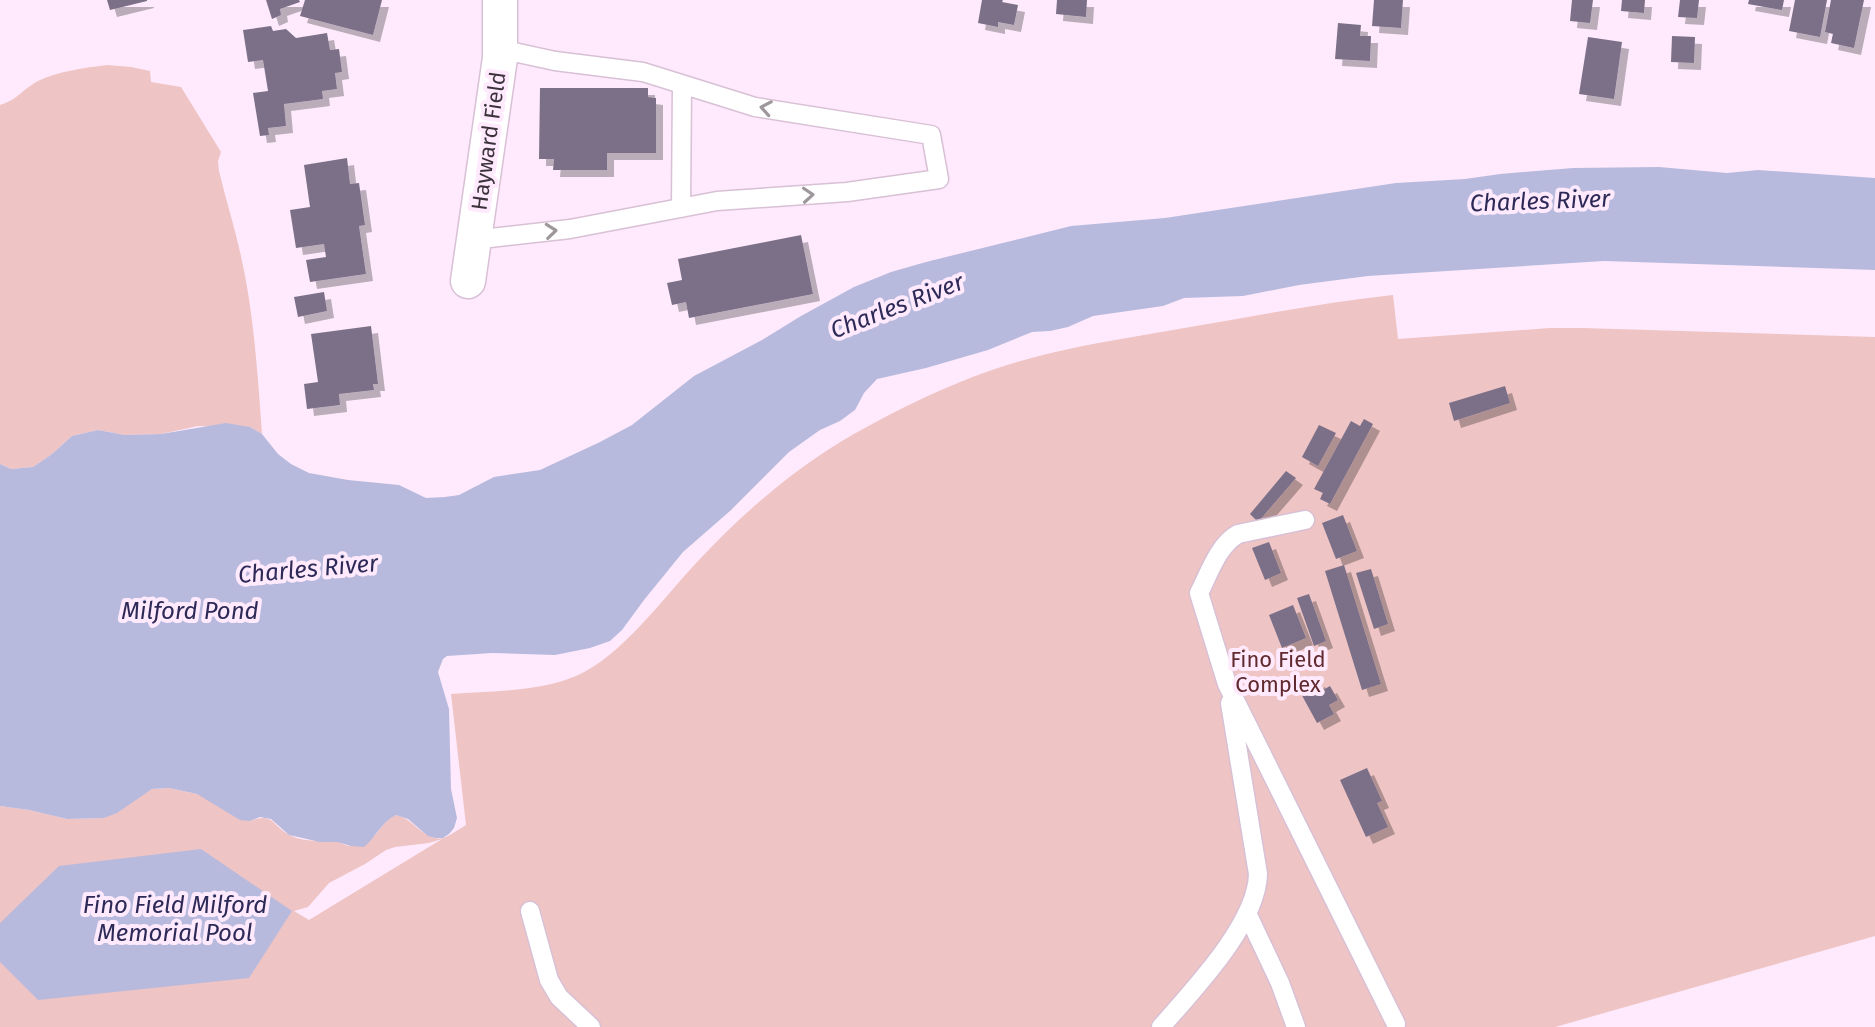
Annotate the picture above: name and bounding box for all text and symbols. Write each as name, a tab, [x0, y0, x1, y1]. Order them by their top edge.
street label: Hayward Field	[465, 70, 512, 212]
one-way arrow	[759, 101, 773, 118]
water label: Charles River	[1469, 185, 1612, 217]
one-way arrow	[802, 187, 815, 204]
one-way arrow	[545, 223, 558, 240]
water label: Charles River	[826, 267, 968, 344]
water label: Charles River	[237, 549, 380, 589]
water label: Milford Pond	[121, 597, 259, 625]
park label: Fino Field Complex	[1230, 646, 1326, 698]
water label: Fino Field Milford Memorial Pool	[83, 891, 267, 947]

